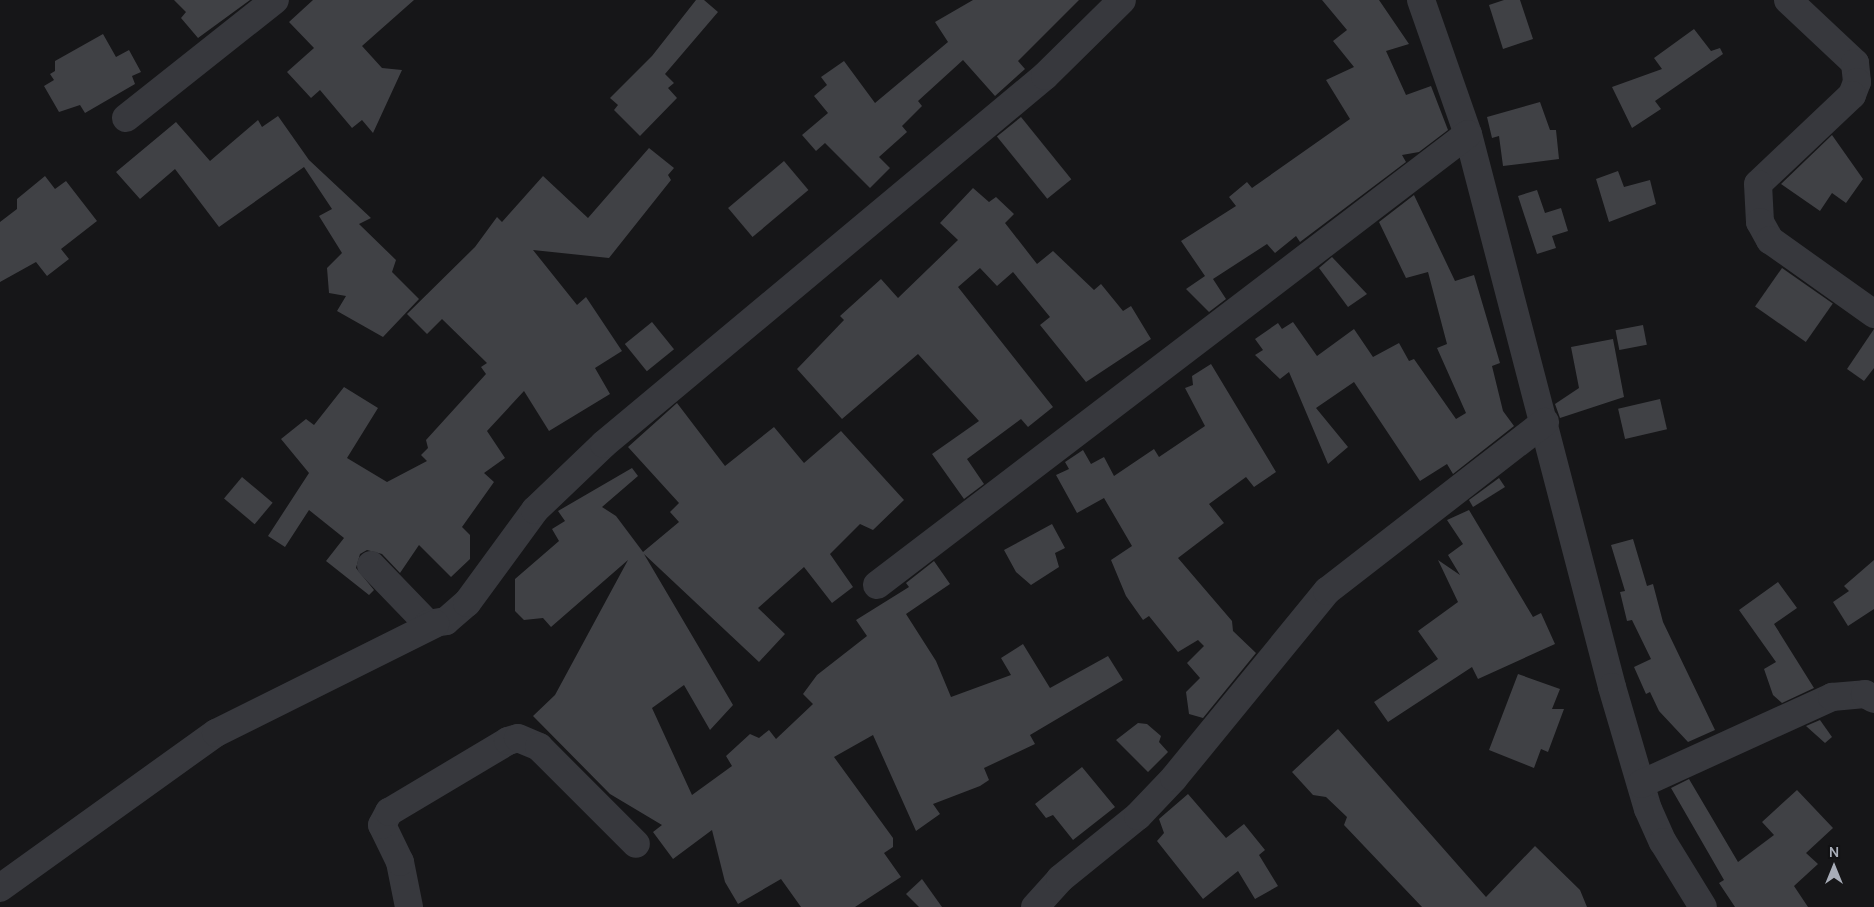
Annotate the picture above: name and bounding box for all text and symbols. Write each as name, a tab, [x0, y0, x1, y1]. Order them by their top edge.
north arrow	[1809, 842, 1859, 892]
text: N	[1829, 842, 1839, 861]

